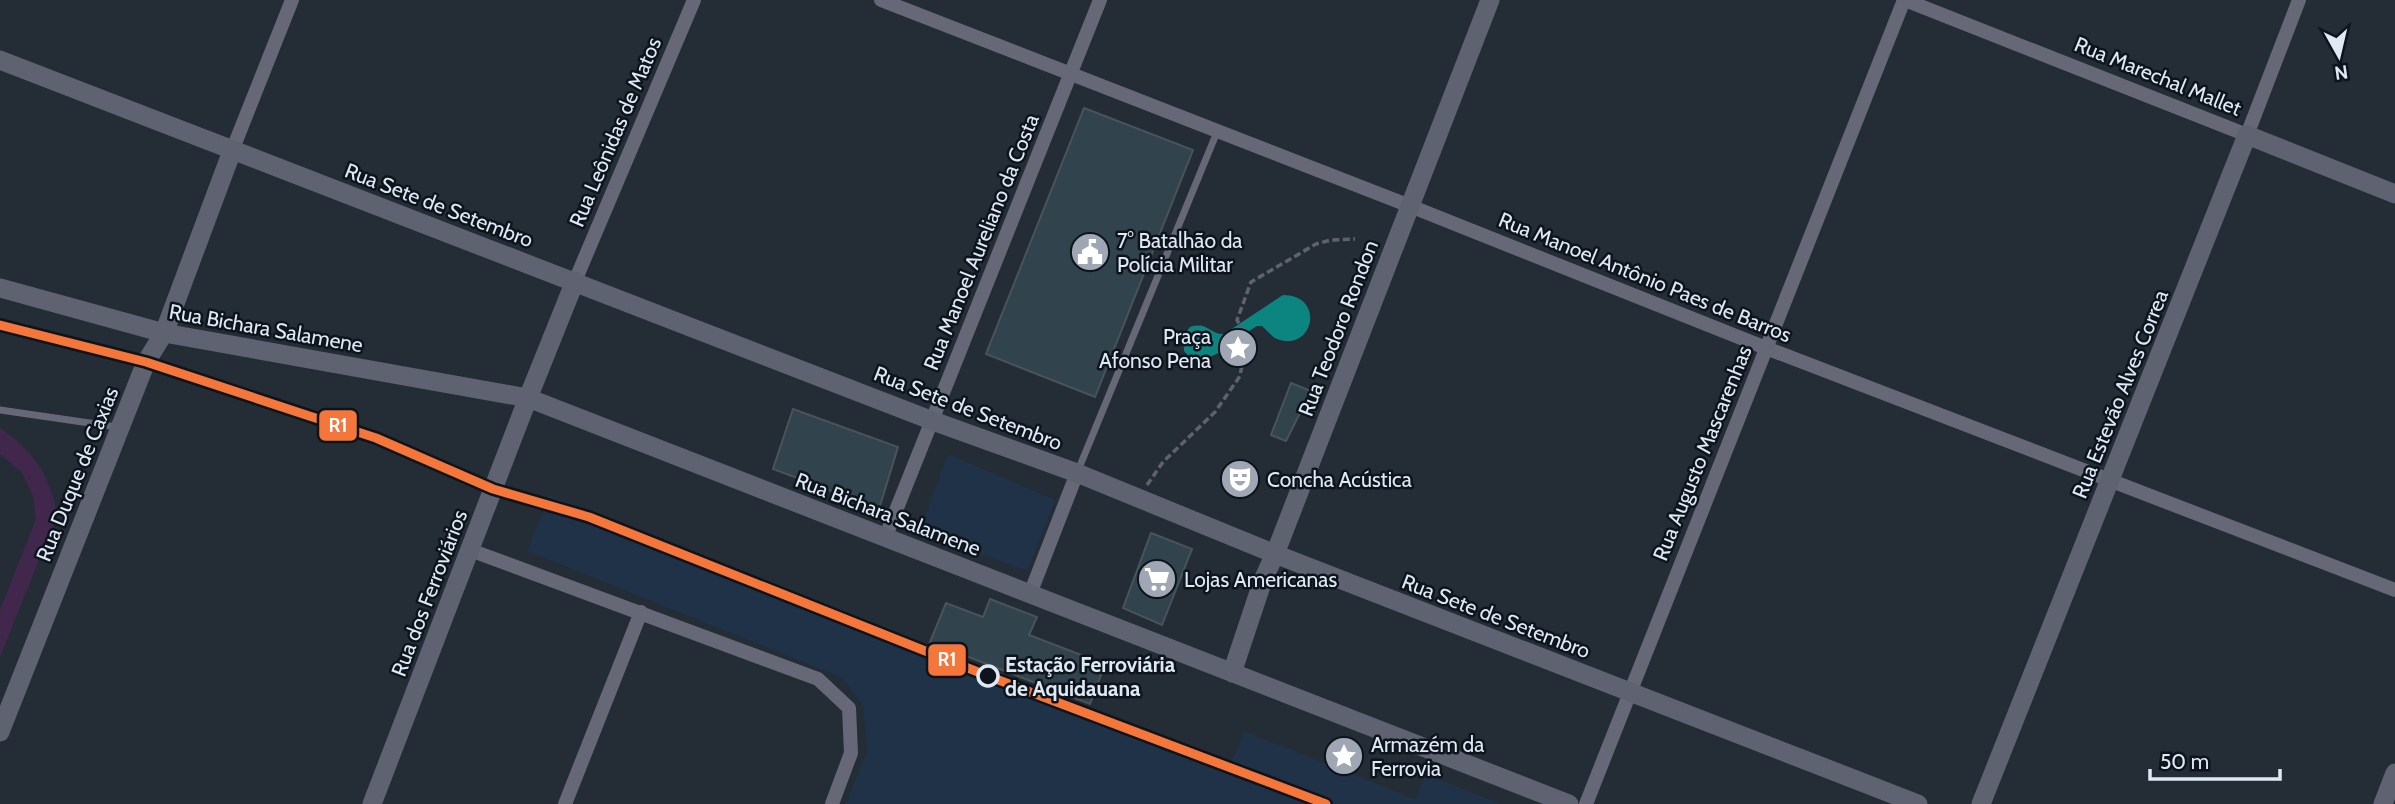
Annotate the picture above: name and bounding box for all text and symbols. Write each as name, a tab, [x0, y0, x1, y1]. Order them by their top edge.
north arrow	[2304, 21, 2374, 91]
street label: Rua Marechal Mallet	[2071, 31, 2245, 121]
street label: Rua Leônidas de Matos	[564, 33, 666, 230]
text: N	[2333, 60, 2350, 85]
street label: Rua Manoel Aureliano da Costa	[918, 110, 1044, 374]
street label: Rua Sete de Setembro	[341, 158, 537, 252]
street label: Rua Manoel Antônio Paes de Barros	[1495, 207, 1795, 347]
place label: 7° Batalhão da Polícia Militar	[1117, 228, 1242, 277]
public building icon: 7° Batalhão da Polícia Militar	[1069, 231, 1111, 273]
street label: Rua Teodoro Rondon	[1293, 237, 1383, 419]
street label: Rua Estevão Alves Correa	[2067, 286, 2173, 502]
street label: Rua Bichara Salamene	[167, 299, 365, 357]
place label: Praça Afonso Pena	[1099, 324, 1211, 373]
place icon: Praça Afonso Pena	[1217, 327, 1259, 369]
street label: Rua Augusto Mascarenhas	[1647, 342, 1757, 564]
street label: Rua Sete de Setembro	[870, 361, 1066, 455]
street label: Rua Duque de Caxias	[31, 383, 124, 565]
line badge: R1	[318, 409, 358, 442]
text: R1	[329, 414, 347, 437]
theatre icon: Concha Acústica	[1219, 458, 1261, 500]
street label: Rua Bichara Salamene	[792, 467, 984, 561]
place label: Concha Acústica	[1267, 467, 1412, 492]
street label: Rua dos Ferroviários	[386, 506, 472, 680]
supermarket icon: Lojas Americanas	[1136, 558, 1178, 600]
place label: Lojas Americanas	[1184, 567, 1337, 593]
street label: Rua Sete de Setembro	[1398, 569, 1594, 663]
line badge: R1	[927, 643, 967, 677]
text: R1	[938, 648, 956, 671]
place label: Estação Ferroviária de Aquidauana	[1005, 652, 1176, 701]
marker: Estação Ferroviária de Aquidauana	[977, 665, 999, 687]
place label: Armazém da Ferrovia	[1371, 732, 1484, 781]
place icon: Armazém da Ferrovia	[1323, 735, 1365, 777]
scale bar	[2150, 738, 2280, 782]
text: 50 m	[2160, 749, 2209, 774]

